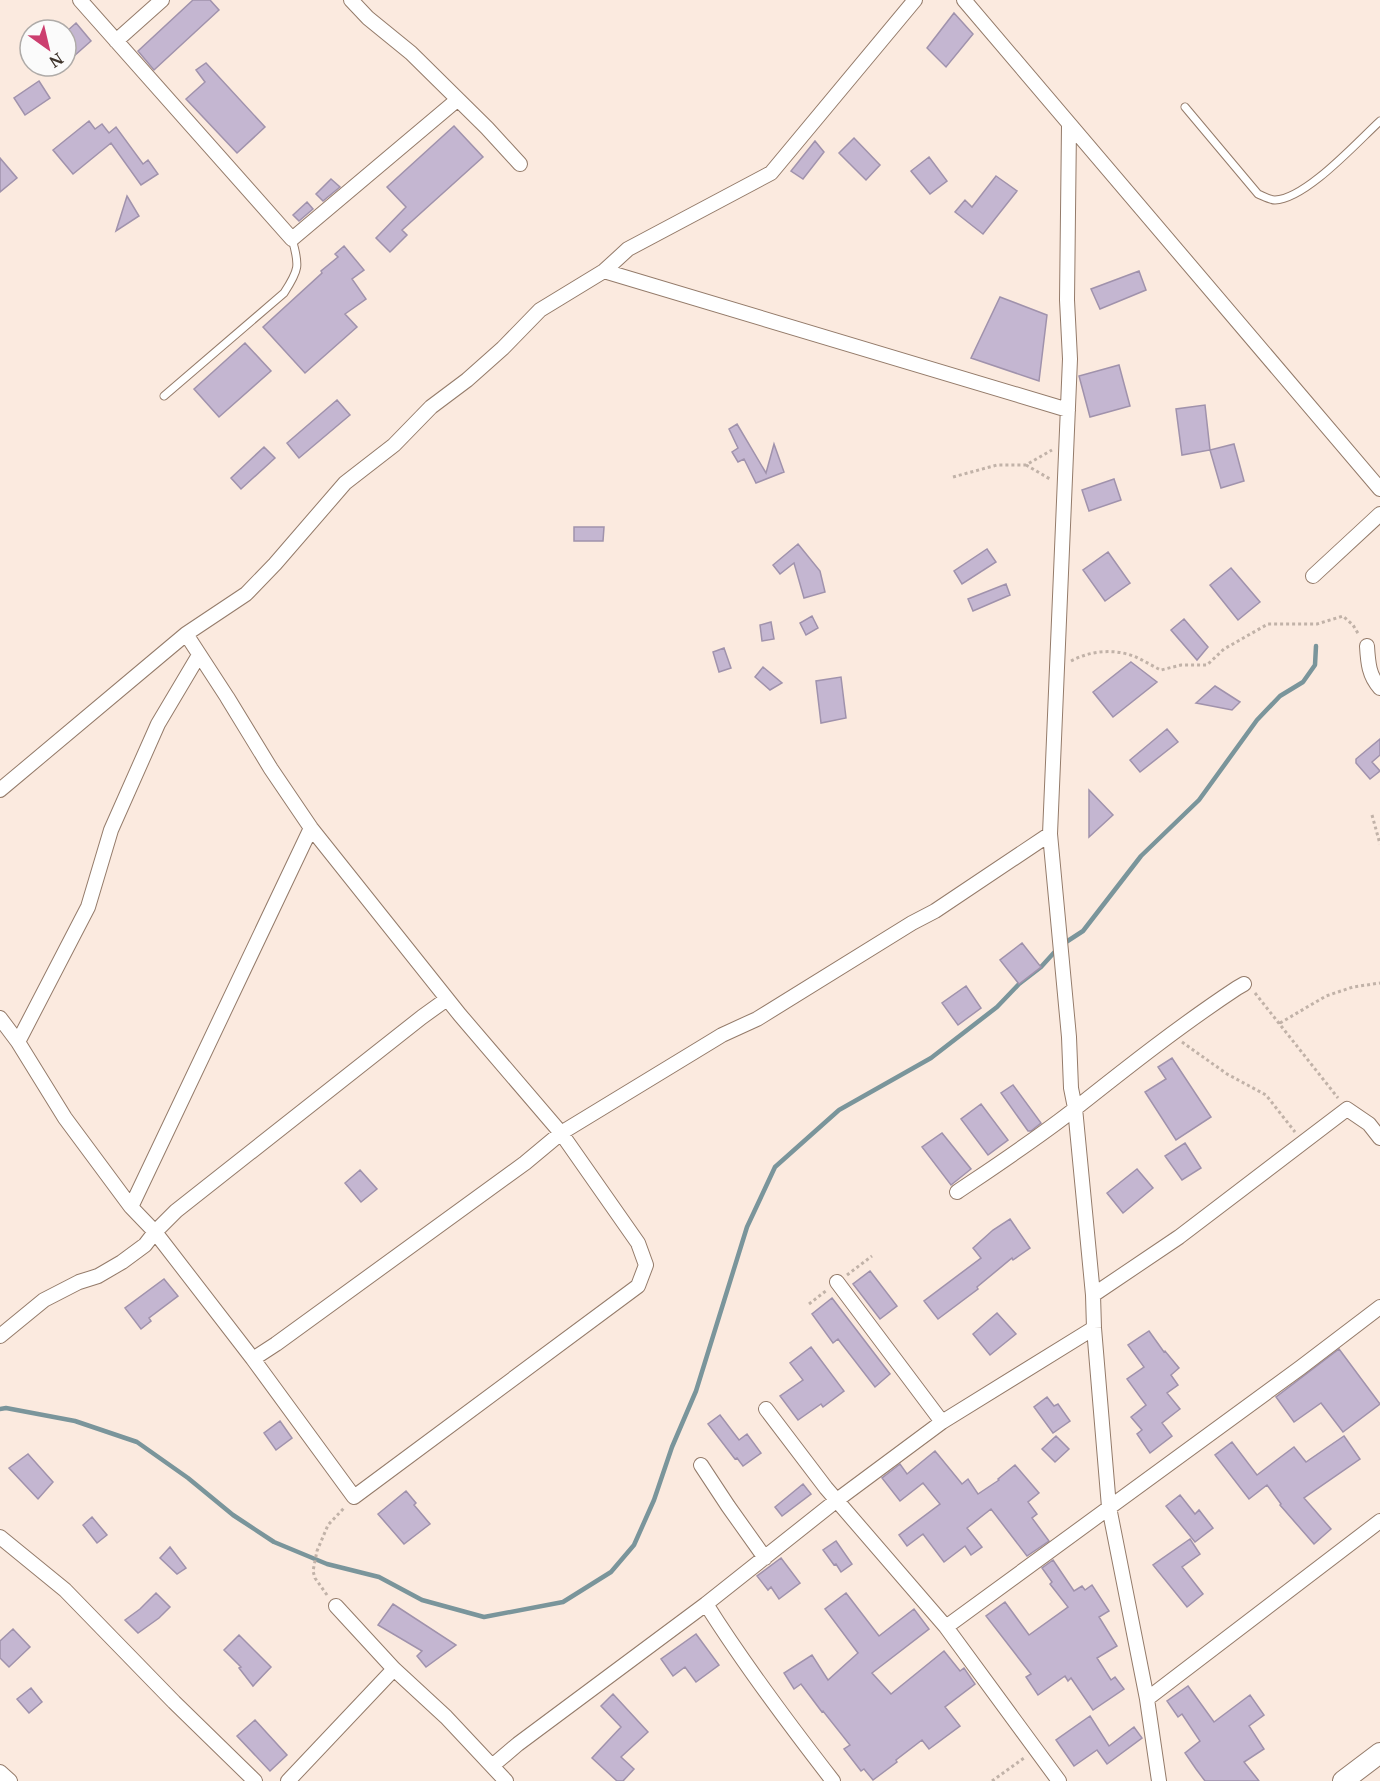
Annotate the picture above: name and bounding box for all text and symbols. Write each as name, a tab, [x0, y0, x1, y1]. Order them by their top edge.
north arrow	[18, 18, 78, 78]
text: N	[45, 48, 68, 73]

